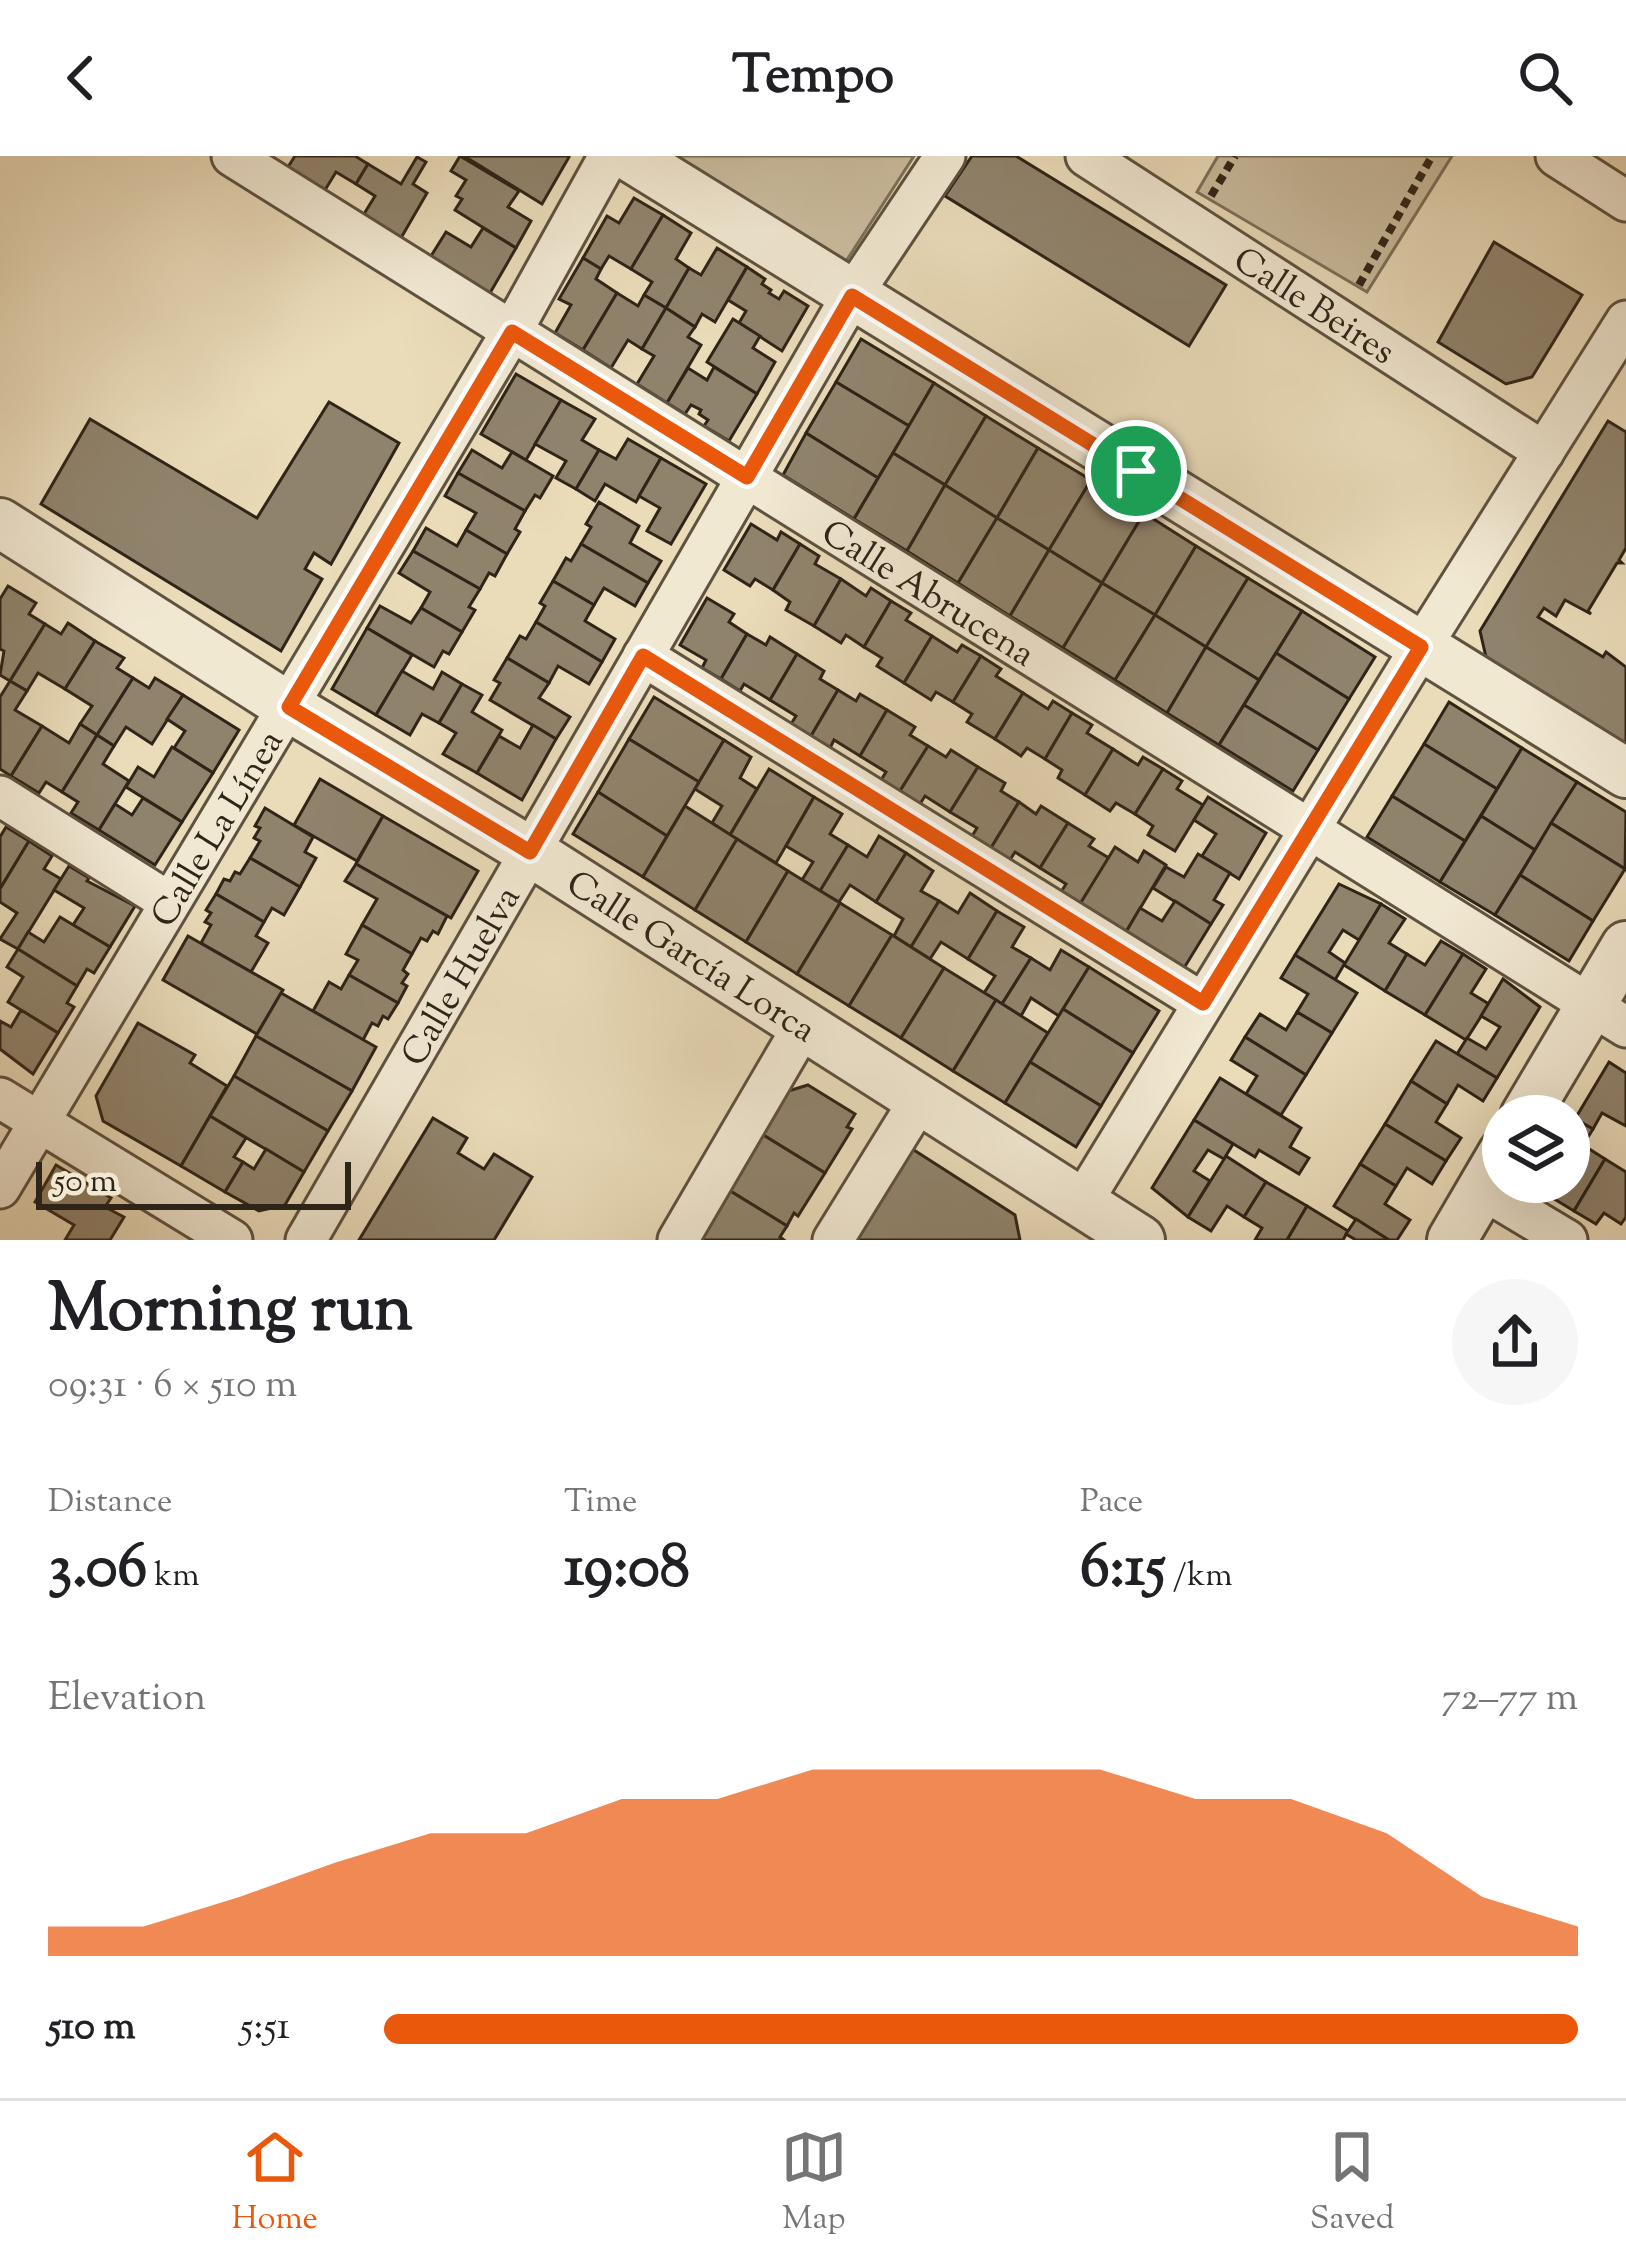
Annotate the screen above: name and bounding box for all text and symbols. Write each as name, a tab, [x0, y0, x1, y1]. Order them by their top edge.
text: Tempo	[732, 39, 894, 117]
icon: back	[48, 45, 114, 111]
icon: search	[1512, 45, 1578, 111]
street label: Calle Beires	[1222, 236, 1404, 379]
pin	[1085, 420, 1187, 522]
icon: arrive	[1103, 438, 1169, 504]
street label: Calle Abrucena	[810, 509, 1044, 681]
street label: Calle La Línea	[140, 721, 298, 938]
street label: Calle García Lorca	[555, 859, 825, 1057]
street label: Calle Huelva	[390, 877, 535, 1077]
map controls	[1482, 1095, 1590, 1203]
button: layers	[1482, 1095, 1590, 1203]
scale bar	[36, 1156, 351, 1209]
text: 50 m	[54, 1159, 117, 1207]
text: Morning run	[48, 1266, 413, 1361]
button: share	[1452, 1279, 1578, 1405]
text: 09:31 · 6 × 510 m	[48, 1359, 297, 1415]
text: Distance	[48, 1479, 172, 1527]
text: Time	[564, 1479, 637, 1527]
text: Pace	[1080, 1479, 1143, 1527]
text: 3.06	[48, 1527, 147, 1614]
text: 19:08	[564, 1527, 690, 1614]
text: 6:15	[1080, 1527, 1166, 1614]
text: km	[147, 1553, 200, 1601]
text: /km	[1166, 1553, 1232, 1601]
text: Elevation	[48, 1672, 206, 1728]
text: 72–77 m	[1441, 1672, 1578, 1728]
text: 510 m	[48, 2001, 135, 2057]
text: 5:51	[240, 2001, 290, 2057]
tab: Home	[231, 2124, 318, 2244]
tab: Map	[781, 2124, 847, 2244]
tab: Saved	[1310, 2124, 1395, 2244]

